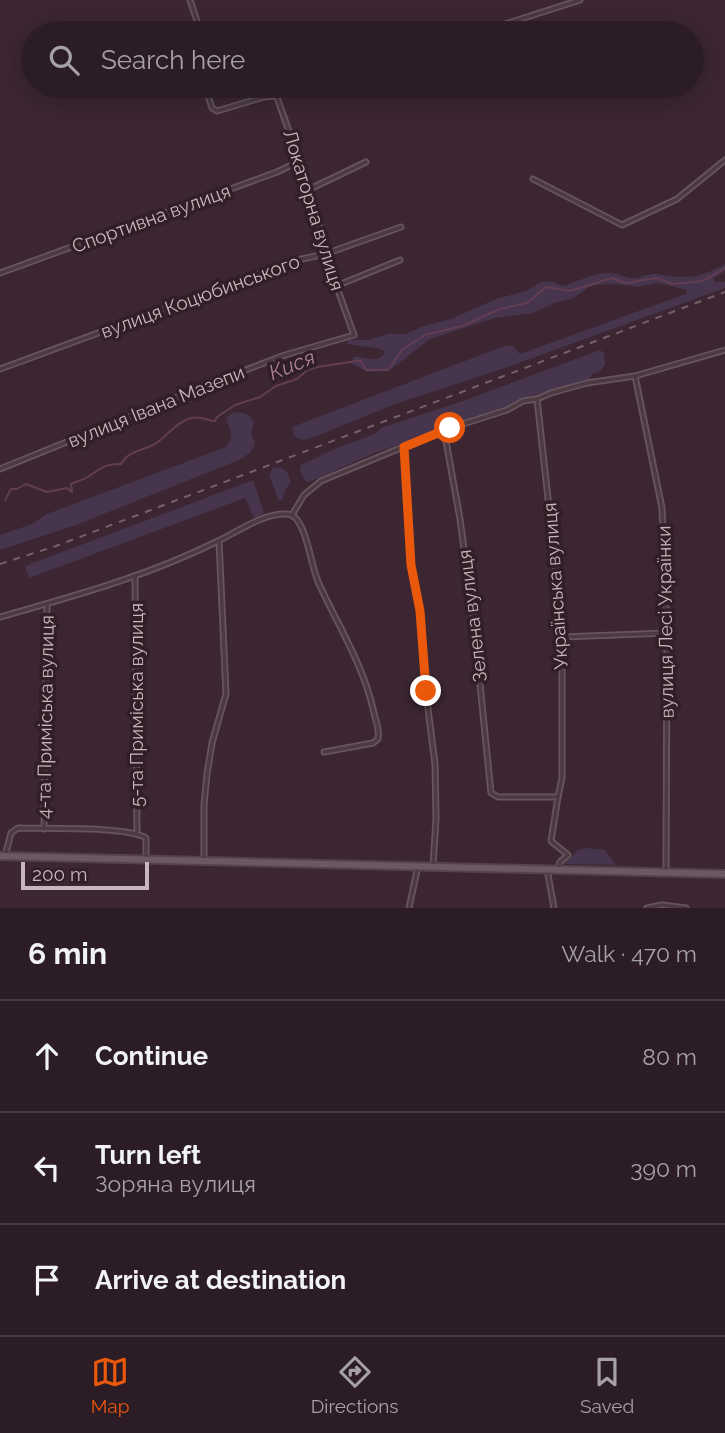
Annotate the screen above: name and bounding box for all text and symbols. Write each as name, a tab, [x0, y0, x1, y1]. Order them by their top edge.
search box	[21, 21, 704, 98]
icon: search	[45, 41, 83, 79]
text: Search here	[101, 45, 245, 75]
street label: Локаторна вулиця	[279, 127, 349, 293]
street label: Спортивна вулиця	[69, 179, 233, 257]
street label: вулиця Коцюбинського	[98, 250, 302, 342]
water label: Кися	[265, 344, 319, 385]
street label: вулиця Івана Мазепи	[64, 360, 248, 452]
route start	[434, 412, 465, 443]
street label: Українська вулиця	[538, 502, 572, 670]
street label: вулиця Лесі Українки	[652, 525, 678, 719]
street label: Зелена вулиця	[453, 549, 491, 683]
street label: 5-та Приміська вулиця	[125, 603, 147, 807]
street label: 4-та Приміська вулиця	[32, 615, 58, 819]
route end	[410, 675, 441, 706]
scale bar	[21, 859, 149, 891]
text: 200 m	[32, 863, 87, 885]
text: 6 min	[28, 936, 107, 971]
text: Walk · 470 m	[561, 940, 697, 967]
icon: ahead	[28, 1037, 66, 1075]
text: Continue	[95, 1041, 208, 1071]
text: 80 m	[642, 1043, 697, 1070]
text: Turn left	[95, 1140, 201, 1170]
icon: left	[28, 1149, 66, 1187]
text: 390 m	[630, 1155, 697, 1182]
text: Зоряна вулиця	[95, 1170, 256, 1197]
icon: arrive	[28, 1261, 66, 1299]
text: Arrive at destination	[95, 1265, 346, 1295]
tab: Map	[91, 1353, 129, 1417]
tab: Directions	[311, 1353, 399, 1417]
tab: Saved	[580, 1353, 634, 1417]

